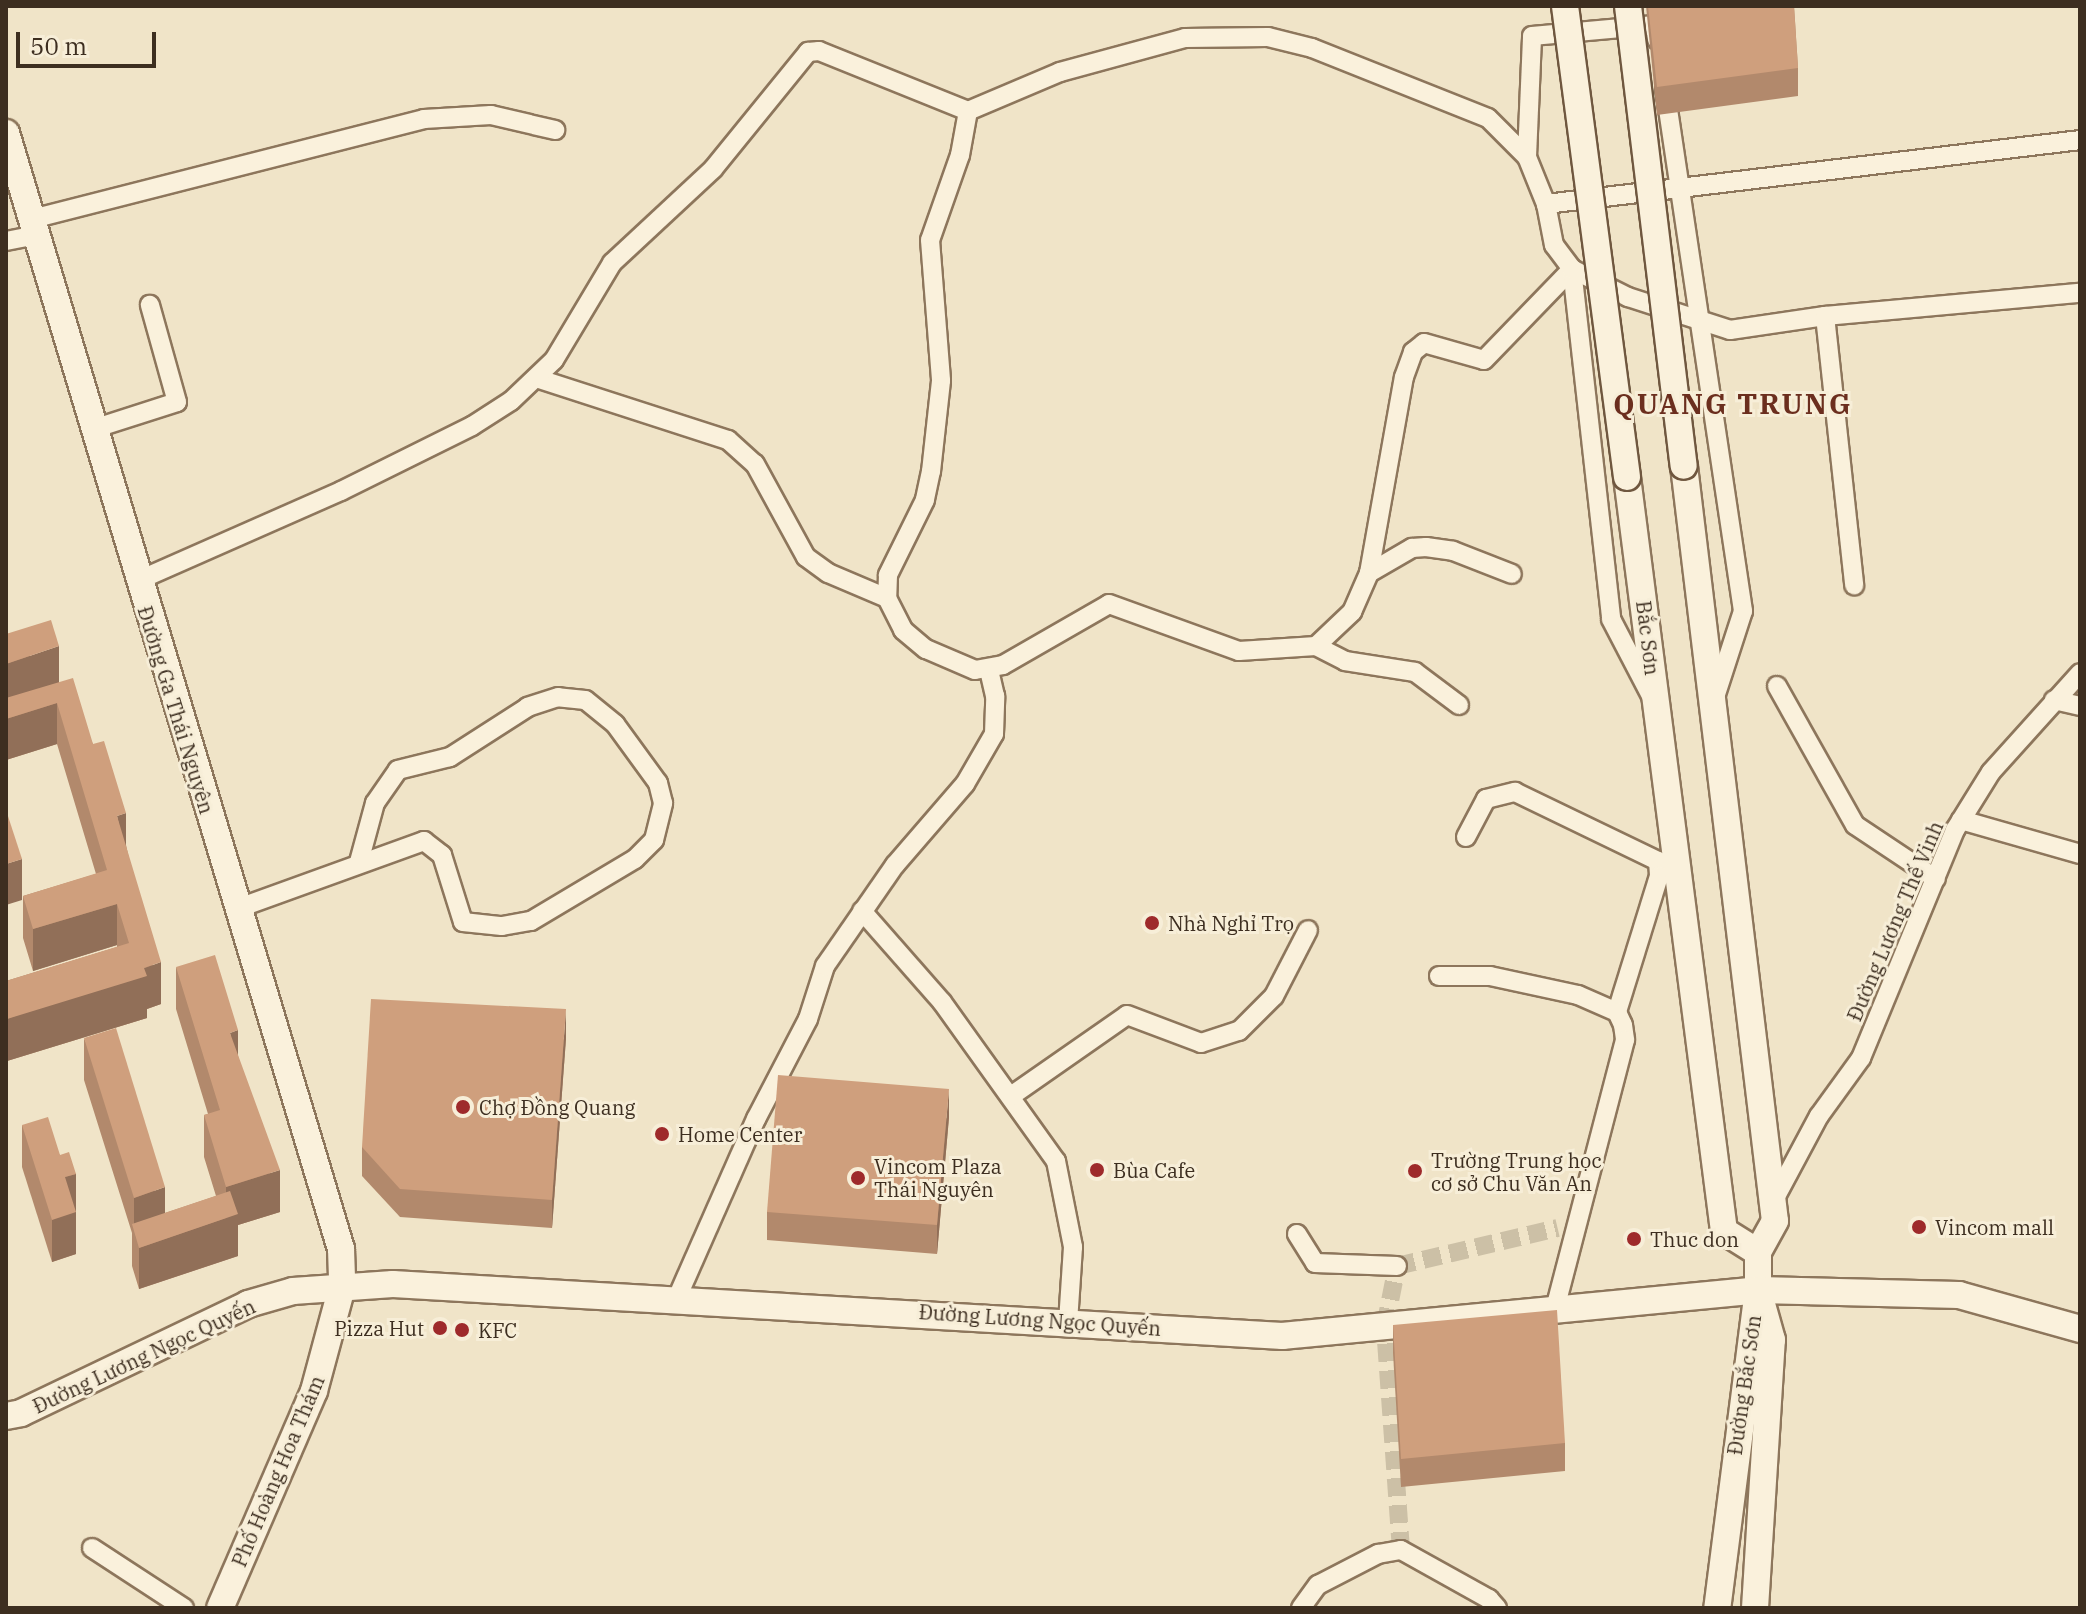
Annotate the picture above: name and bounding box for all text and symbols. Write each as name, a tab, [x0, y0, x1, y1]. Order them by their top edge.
scale bar	[20, 16, 160, 66]
text: 50 m	[30, 30, 87, 62]
district label: QUANG TRUNG	[1613, 387, 1853, 421]
street label: Bắc Sơn	[1632, 599, 1664, 677]
street label: Đường Ga Thái Nguyên	[133, 603, 219, 817]
street label: Đường Lương Thế Vinh	[1842, 817, 1948, 1025]
place label: Nhà Nghỉ Trọ	[1168, 911, 1294, 935]
marker: Nhà Nghỉ Trọ	[1143, 914, 1161, 932]
place label: Chợ Đồng Quang	[479, 1095, 635, 1119]
marker: Chợ Đồng Quang	[454, 1098, 472, 1116]
place label: Home Center	[678, 1122, 802, 1146]
marker: Home Center	[653, 1125, 671, 1143]
place label: Trường Trung học cơ sở Chu Văn An	[1431, 1148, 1602, 1195]
place label: Vincom Plaza Thái Nguyên	[874, 1154, 1002, 1201]
place label: Bùa Cafe	[1113, 1158, 1195, 1182]
marker: Bùa Cafe	[1088, 1161, 1106, 1179]
marker: Trường Trung học cơ sở Chu Văn An	[1406, 1162, 1424, 1180]
marker: Vincom Plaza Thái Nguyên	[849, 1169, 867, 1187]
place label: Vincom mall	[1935, 1215, 2054, 1239]
marker: Vincom mall	[1910, 1218, 1928, 1236]
place label: Thuc don	[1650, 1227, 1739, 1251]
marker: Thuc don	[1625, 1230, 1643, 1248]
street label: Đường Lương Ngọc Quyến	[29, 1294, 259, 1418]
street label: Đường Lương Ngọc Quyến	[918, 1300, 1162, 1340]
street label: Đường Bắc Sơn	[1722, 1313, 1766, 1457]
place label: Pizza Hut	[334, 1316, 424, 1340]
place label: KFC	[478, 1318, 517, 1342]
marker: Pizza Hut	[431, 1319, 449, 1337]
marker: KFC	[453, 1321, 471, 1339]
street label: Phố Hoàng Hoa Thám	[227, 1372, 329, 1570]

